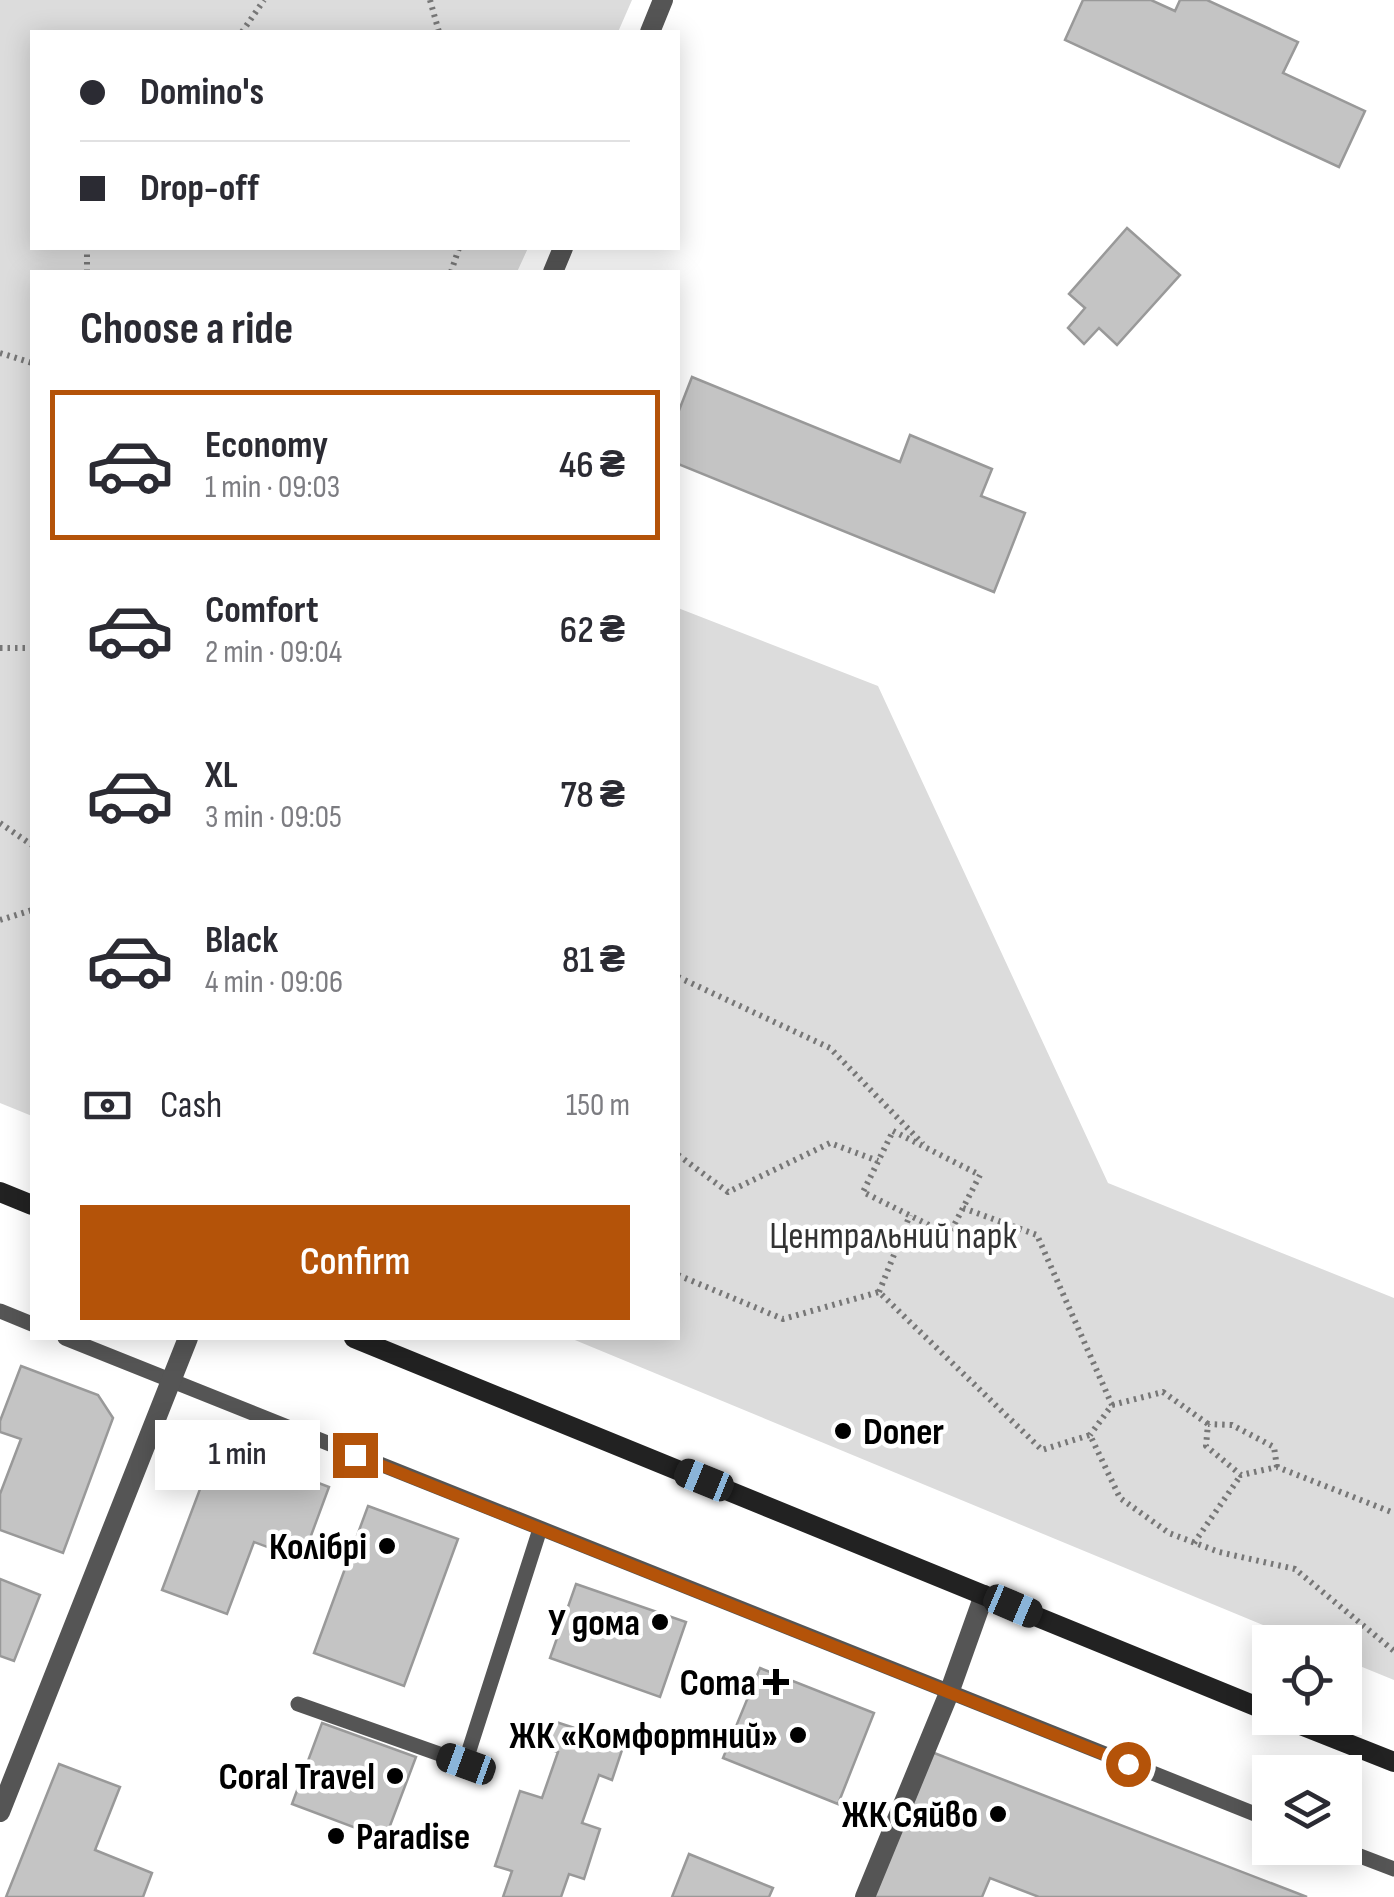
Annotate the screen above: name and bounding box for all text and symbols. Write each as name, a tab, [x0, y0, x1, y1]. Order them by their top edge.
text: Domino's	[140, 70, 264, 115]
text: Drop-off	[140, 166, 259, 211]
text: Choose a ride	[80, 302, 293, 357]
icon: car	[85, 420, 175, 510]
text: Economy	[205, 423, 328, 468]
text: 46 ₴	[559, 443, 625, 488]
text: 1 min · 09:03	[205, 468, 340, 507]
icon: car	[85, 585, 175, 675]
text: Comfort	[205, 588, 319, 633]
text: 62 ₴	[560, 608, 625, 653]
text: 2 min · 09:04	[205, 633, 342, 672]
icon: car	[85, 750, 175, 840]
text: XL	[205, 753, 238, 798]
text: 78 ₴	[560, 773, 625, 818]
text: 3 min · 09:05	[205, 798, 342, 837]
icon: car	[85, 915, 175, 1005]
text: Black	[205, 918, 278, 963]
text: 81 ₴	[562, 938, 625, 983]
text: 4 min · 09:06	[205, 963, 343, 1002]
icon: cash	[80, 1078, 135, 1133]
text: Cash	[160, 1083, 222, 1128]
text: 150 m	[566, 1086, 630, 1125]
button: Confirm	[80, 1205, 630, 1320]
park label: Центральний парк	[769, 1214, 1017, 1259]
place label: Doner	[863, 1410, 944, 1455]
callout: 1 min	[155, 1420, 320, 1490]
marker: Doner	[832, 1420, 854, 1442]
route end	[333, 1433, 378, 1478]
text: 1 min	[208, 1435, 267, 1474]
car	[671, 1455, 737, 1505]
place label: Колібрі	[269, 1525, 367, 1570]
marker: Колібрі	[376, 1535, 398, 1557]
car	[980, 1580, 1046, 1632]
place label: У дома	[548, 1601, 640, 1646]
marker: У дома	[649, 1611, 671, 1633]
map controls	[1252, 1625, 1362, 1865]
button: locate	[1252, 1625, 1362, 1735]
place label: Сота	[679, 1661, 756, 1706]
marker: Сота	[765, 1671, 787, 1693]
place label: ЖК «Комфортний»	[509, 1714, 778, 1759]
marker: ЖК «Комфортний»	[787, 1724, 809, 1746]
car	[433, 1740, 499, 1788]
route start	[1106, 1742, 1151, 1787]
place label: Coral Travel	[218, 1755, 375, 1800]
button: layers	[1252, 1755, 1362, 1865]
marker: Coral Travel	[384, 1765, 406, 1787]
place label: ЖК Сяйво	[842, 1793, 978, 1838]
marker: ЖК Сяйво	[987, 1803, 1009, 1825]
place label: Paradise	[356, 1815, 470, 1860]
marker: Paradise	[325, 1825, 347, 1847]

